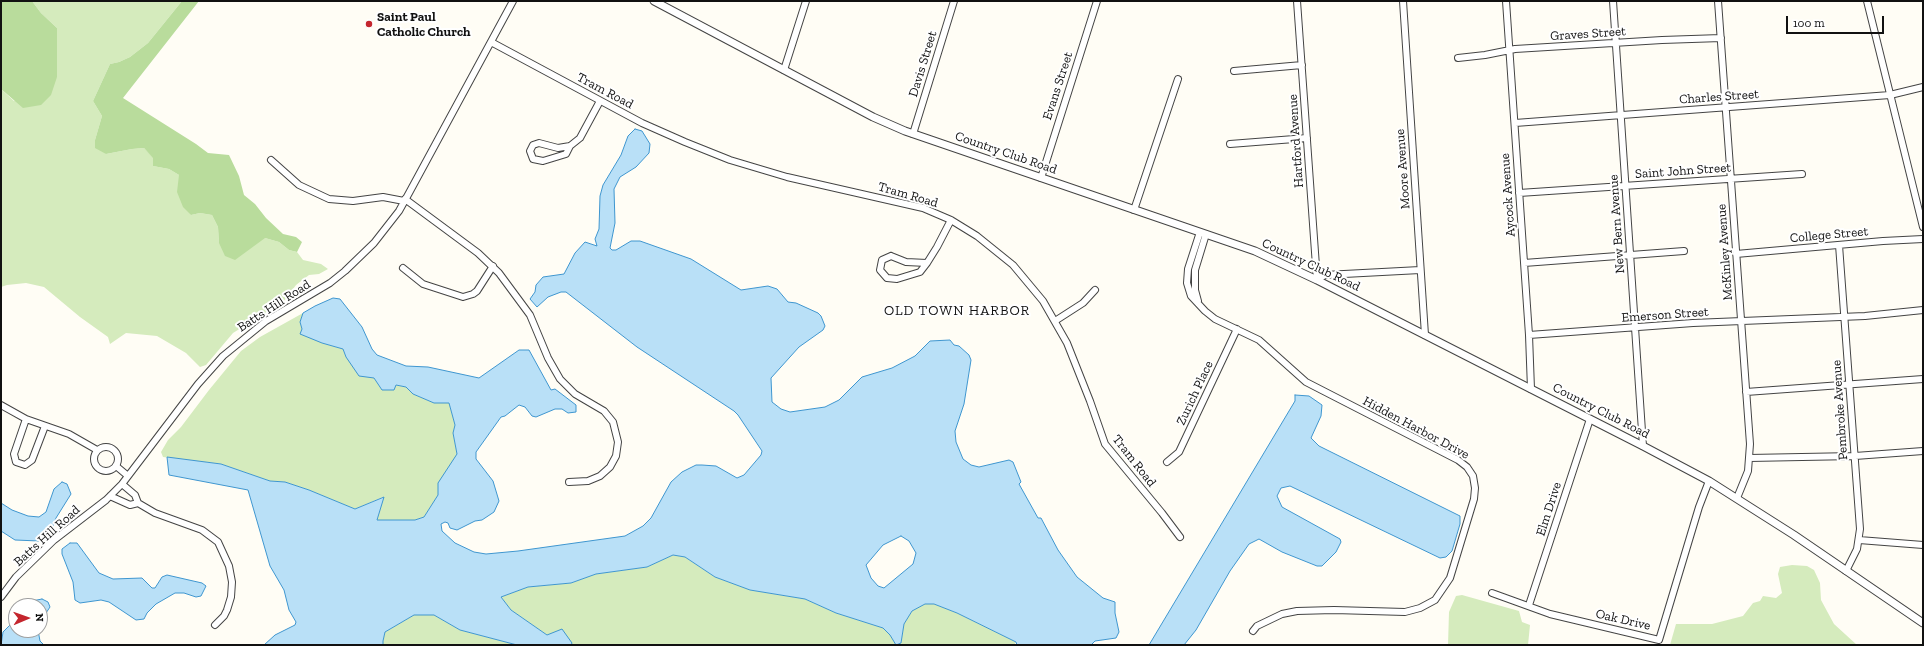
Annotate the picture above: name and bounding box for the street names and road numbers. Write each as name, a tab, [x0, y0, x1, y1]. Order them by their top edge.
street label: Graves Street	[1550, 24, 1626, 44]
street label: Davis Street	[906, 29, 940, 99]
street label: Evans Street	[1040, 50, 1076, 122]
street label: Tram Road	[574, 70, 636, 112]
street label: Charles Street	[1679, 86, 1759, 108]
street label: Hartford Avenue	[1285, 94, 1307, 188]
street label: Country Club Road	[953, 128, 1059, 178]
street label: Moore Avenue	[1392, 128, 1414, 210]
street label: Aycock Avenue	[1497, 153, 1519, 237]
street label: Saint John Street	[1634, 160, 1732, 182]
street label: New Bern Avenue	[1606, 174, 1628, 274]
street label: Tram Road	[876, 179, 940, 211]
street label: McKinley Avenue	[1714, 203, 1736, 301]
street label: College Street	[1789, 224, 1869, 246]
street label: Country Club Road	[1259, 235, 1363, 295]
street label: Batts Hill Road	[235, 277, 313, 335]
street label: Emerson Street	[1621, 304, 1709, 326]
street label: Zurich Place	[1173, 358, 1217, 428]
street label: Pembroke Avenue	[1829, 359, 1851, 461]
street label: Country Club Road	[1550, 380, 1652, 442]
street label: Hidden Harbor Drive	[1360, 393, 1472, 463]
street label: Tram Road	[1109, 432, 1159, 490]
street label: Elm Drive	[1533, 480, 1565, 538]
street label: Batts Hill Road	[11, 502, 83, 570]
street label: Oak Drive	[1594, 606, 1652, 634]

